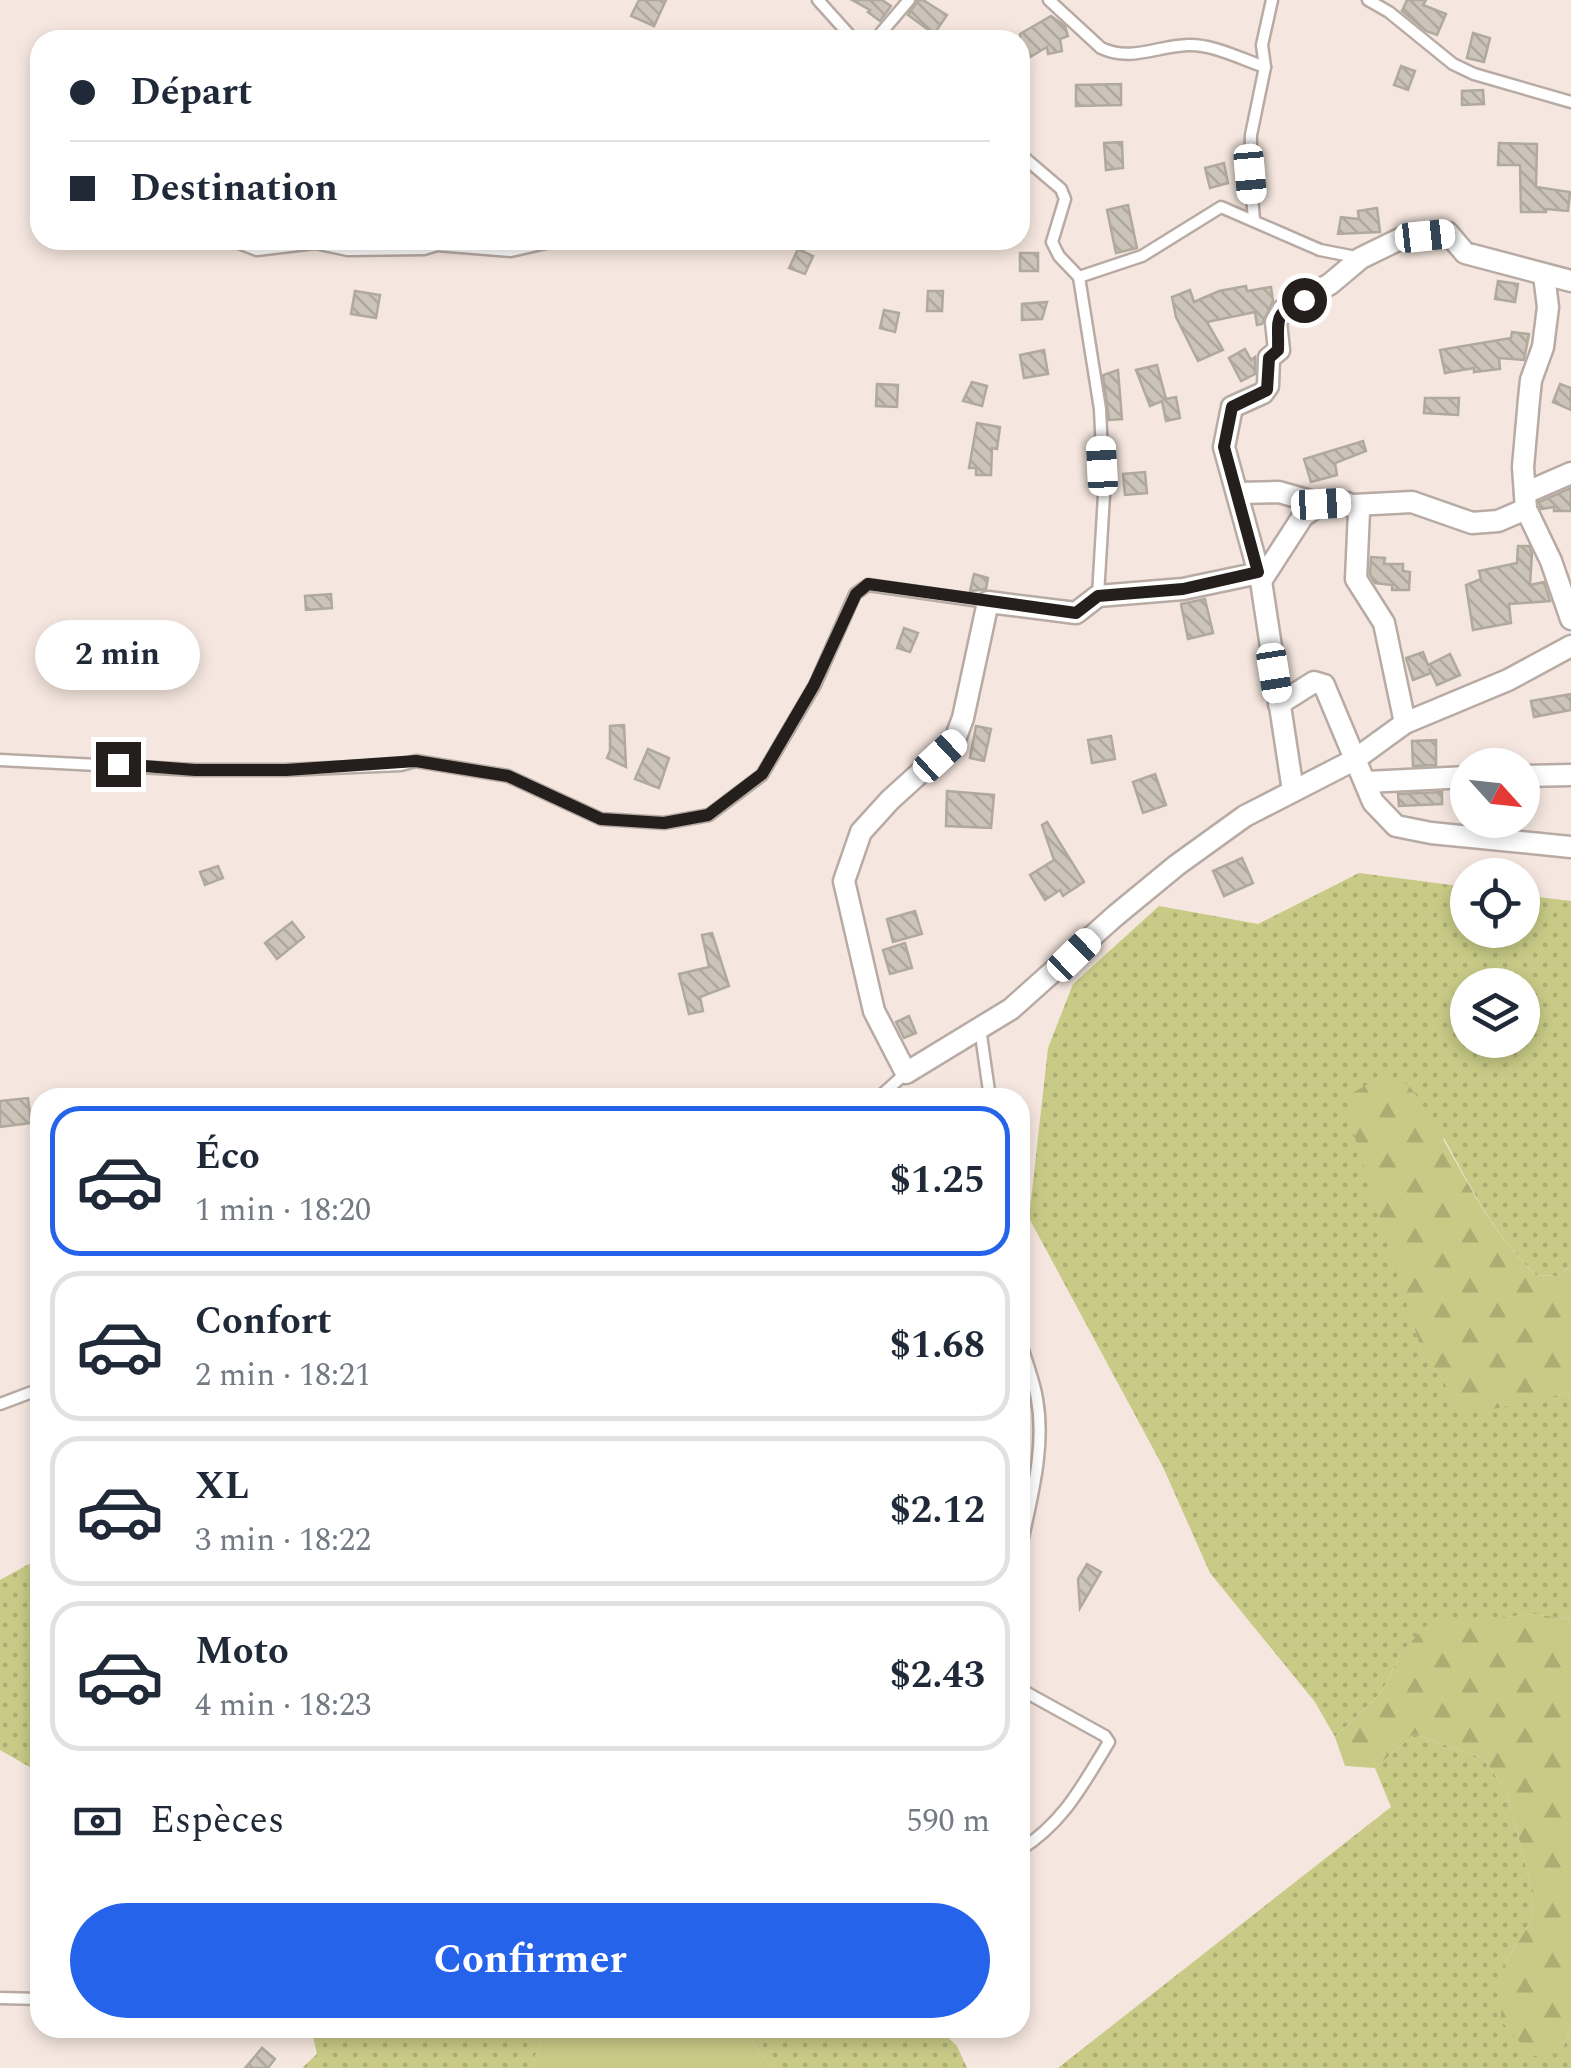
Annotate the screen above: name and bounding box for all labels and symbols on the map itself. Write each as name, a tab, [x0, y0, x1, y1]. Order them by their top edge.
car	[1232, 143, 1268, 205]
car	[1394, 218, 1456, 254]
route start	[1282, 278, 1327, 323]
car	[1085, 435, 1119, 497]
car	[1290, 487, 1352, 521]
callout: 2 min	[36, 619, 200, 689]
car	[1254, 641, 1294, 705]
car	[908, 725, 972, 787]
route end	[96, 742, 141, 787]
north arrow	[1450, 748, 1540, 838]
car	[1042, 923, 1106, 987]

